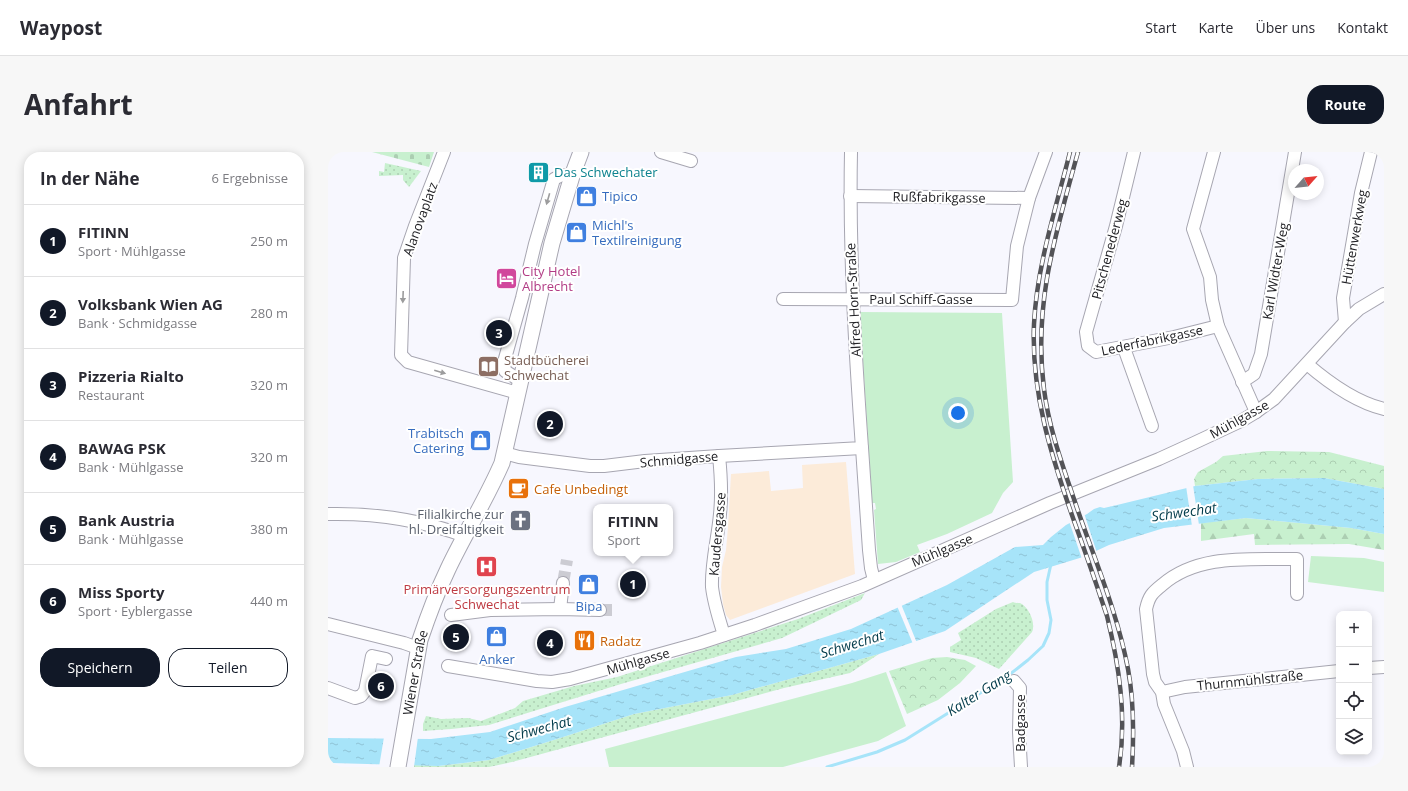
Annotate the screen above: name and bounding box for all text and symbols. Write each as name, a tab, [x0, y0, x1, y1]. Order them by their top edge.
text: Waypost	[20, 15, 102, 41]
text: Start	[1145, 18, 1177, 37]
text: Karte	[1199, 18, 1233, 37]
text: Über uns	[1255, 18, 1315, 37]
text: Kontakt	[1337, 18, 1388, 37]
text: Anfahrt	[24, 85, 133, 123]
button: Route	[1307, 85, 1384, 124]
building icon: Das Schwechater	[526, 159, 552, 185]
place label: Das Schwechater	[554, 163, 658, 181]
north arrow	[1288, 164, 1324, 200]
text: In der Nähe	[40, 167, 139, 190]
text: 6 Ergebnisse	[211, 169, 288, 187]
street label: Alanovaplatz	[398, 180, 442, 258]
shop icon: Tipico	[574, 183, 600, 209]
place label: Tipico	[602, 187, 638, 205]
street label: Rußfabrikgasse	[892, 187, 986, 207]
street label: Hüttenwerkweg	[1337, 188, 1371, 286]
one-way arrow	[545, 193, 551, 205]
street label: Pitschenederweg	[1087, 197, 1131, 301]
place label: Michl's Textilreinigung	[592, 216, 682, 249]
shop icon: Michl's Textilreinigung	[563, 219, 589, 245]
street label: Karl Widter-Weg	[1258, 221, 1292, 321]
text: FITINN	[78, 222, 129, 242]
text: 1	[49, 232, 57, 250]
text: 250 m	[250, 232, 288, 250]
text: Sport · Mühlgasse	[78, 242, 186, 260]
street label: Alfred Horn-Straße	[841, 242, 865, 358]
place label: City Hotel Albrecht	[522, 262, 581, 295]
hotel icon: City Hotel Albrecht	[494, 265, 520, 291]
street label: Paul Schiff-Gasse	[869, 290, 973, 308]
one-way arrow	[400, 291, 406, 304]
text: Volksbank Wien AG	[78, 294, 223, 314]
text: 2	[49, 304, 57, 322]
text: 280 m	[250, 304, 288, 322]
text: Bank · Schmidgasse	[78, 314, 197, 332]
pin: 3	[486, 318, 512, 348]
street label: Lederfabrikgasse	[1099, 320, 1205, 360]
place label: Stadtbücherei Schwechat	[504, 351, 589, 384]
library icon: Stadtbücherei Schwechat	[476, 354, 502, 380]
text: Pizzeria Rialto	[78, 366, 184, 386]
one-way arrow	[435, 369, 447, 375]
text: 3	[49, 376, 57, 394]
text: 320 m	[250, 376, 288, 394]
text: Restaurant	[78, 386, 145, 404]
street label: Mühlgasse	[1206, 395, 1272, 443]
your location	[948, 403, 968, 423]
pin: 2	[537, 409, 563, 439]
place label: Trabitsch Catering	[408, 424, 464, 457]
shop icon: Trabitsch Catering	[467, 427, 493, 453]
text: BAWAG PSK	[78, 438, 166, 458]
street label: Schmidgasse	[639, 447, 719, 471]
text: 4	[49, 448, 57, 466]
text: 320 m	[250, 448, 288, 466]
text: Bank · Mühlgasse	[78, 458, 184, 476]
cafe icon: Cafe Unbedingt	[506, 476, 532, 502]
place label: Cafe Unbedingt	[534, 480, 628, 498]
street label: Kaudersgasse	[704, 491, 730, 577]
water label: Schwechat	[1150, 497, 1219, 525]
popup	[593, 504, 673, 556]
place label: Filialkirche zur hl. Dreifaltigkeit	[409, 505, 505, 538]
church icon: Filialkirche zur hl. Dreifaltigkeit	[507, 508, 533, 534]
text: Bank Austria	[78, 510, 175, 530]
text: FITINN	[607, 511, 659, 531]
text: 5	[49, 520, 57, 538]
text: 380 m	[250, 520, 288, 538]
street label: Mühlgasse	[909, 529, 975, 571]
text: Bank · Mühlgasse	[78, 530, 184, 548]
text: Sport	[607, 531, 640, 549]
hospital icon: Primärversorgungszentrum Schwechat	[474, 554, 500, 580]
pin: 1	[620, 569, 646, 599]
shop icon: Bipa	[576, 571, 602, 597]
place label: Primärversorgungszentrum Schwechat	[403, 580, 571, 613]
text: Miss Sporty	[78, 582, 164, 602]
text: 6	[49, 592, 57, 610]
text: 440 m	[250, 592, 288, 610]
place label: Bipa	[576, 597, 602, 615]
text: Sport · Eyblergasse	[78, 602, 193, 620]
map controls	[1336, 611, 1372, 755]
button: +	[1336, 611, 1372, 647]
pin: 5	[443, 622, 469, 652]
shop icon: Anker	[484, 624, 510, 650]
water label: Schwechat	[818, 624, 887, 662]
street label: Wiener Straße	[398, 627, 432, 717]
pin: 4	[537, 628, 563, 658]
restaurant icon: Radatz	[571, 628, 597, 654]
place label: Radatz	[600, 632, 641, 650]
street label: Mühlgasse	[604, 643, 672, 679]
button: −	[1336, 647, 1372, 683]
button: Speichern	[40, 648, 160, 687]
button: Teilen	[168, 648, 288, 687]
place label: Anker	[479, 650, 516, 668]
water label: Kalter Gang	[943, 665, 1015, 720]
street label: Thurnmühlstraße	[1196, 665, 1304, 695]
pin: 6	[368, 671, 394, 701]
button: locate	[1336, 683, 1372, 719]
street label: Badgasse	[1011, 694, 1029, 752]
water label: Schwechat	[505, 711, 574, 746]
button: layers	[1336, 719, 1372, 755]

